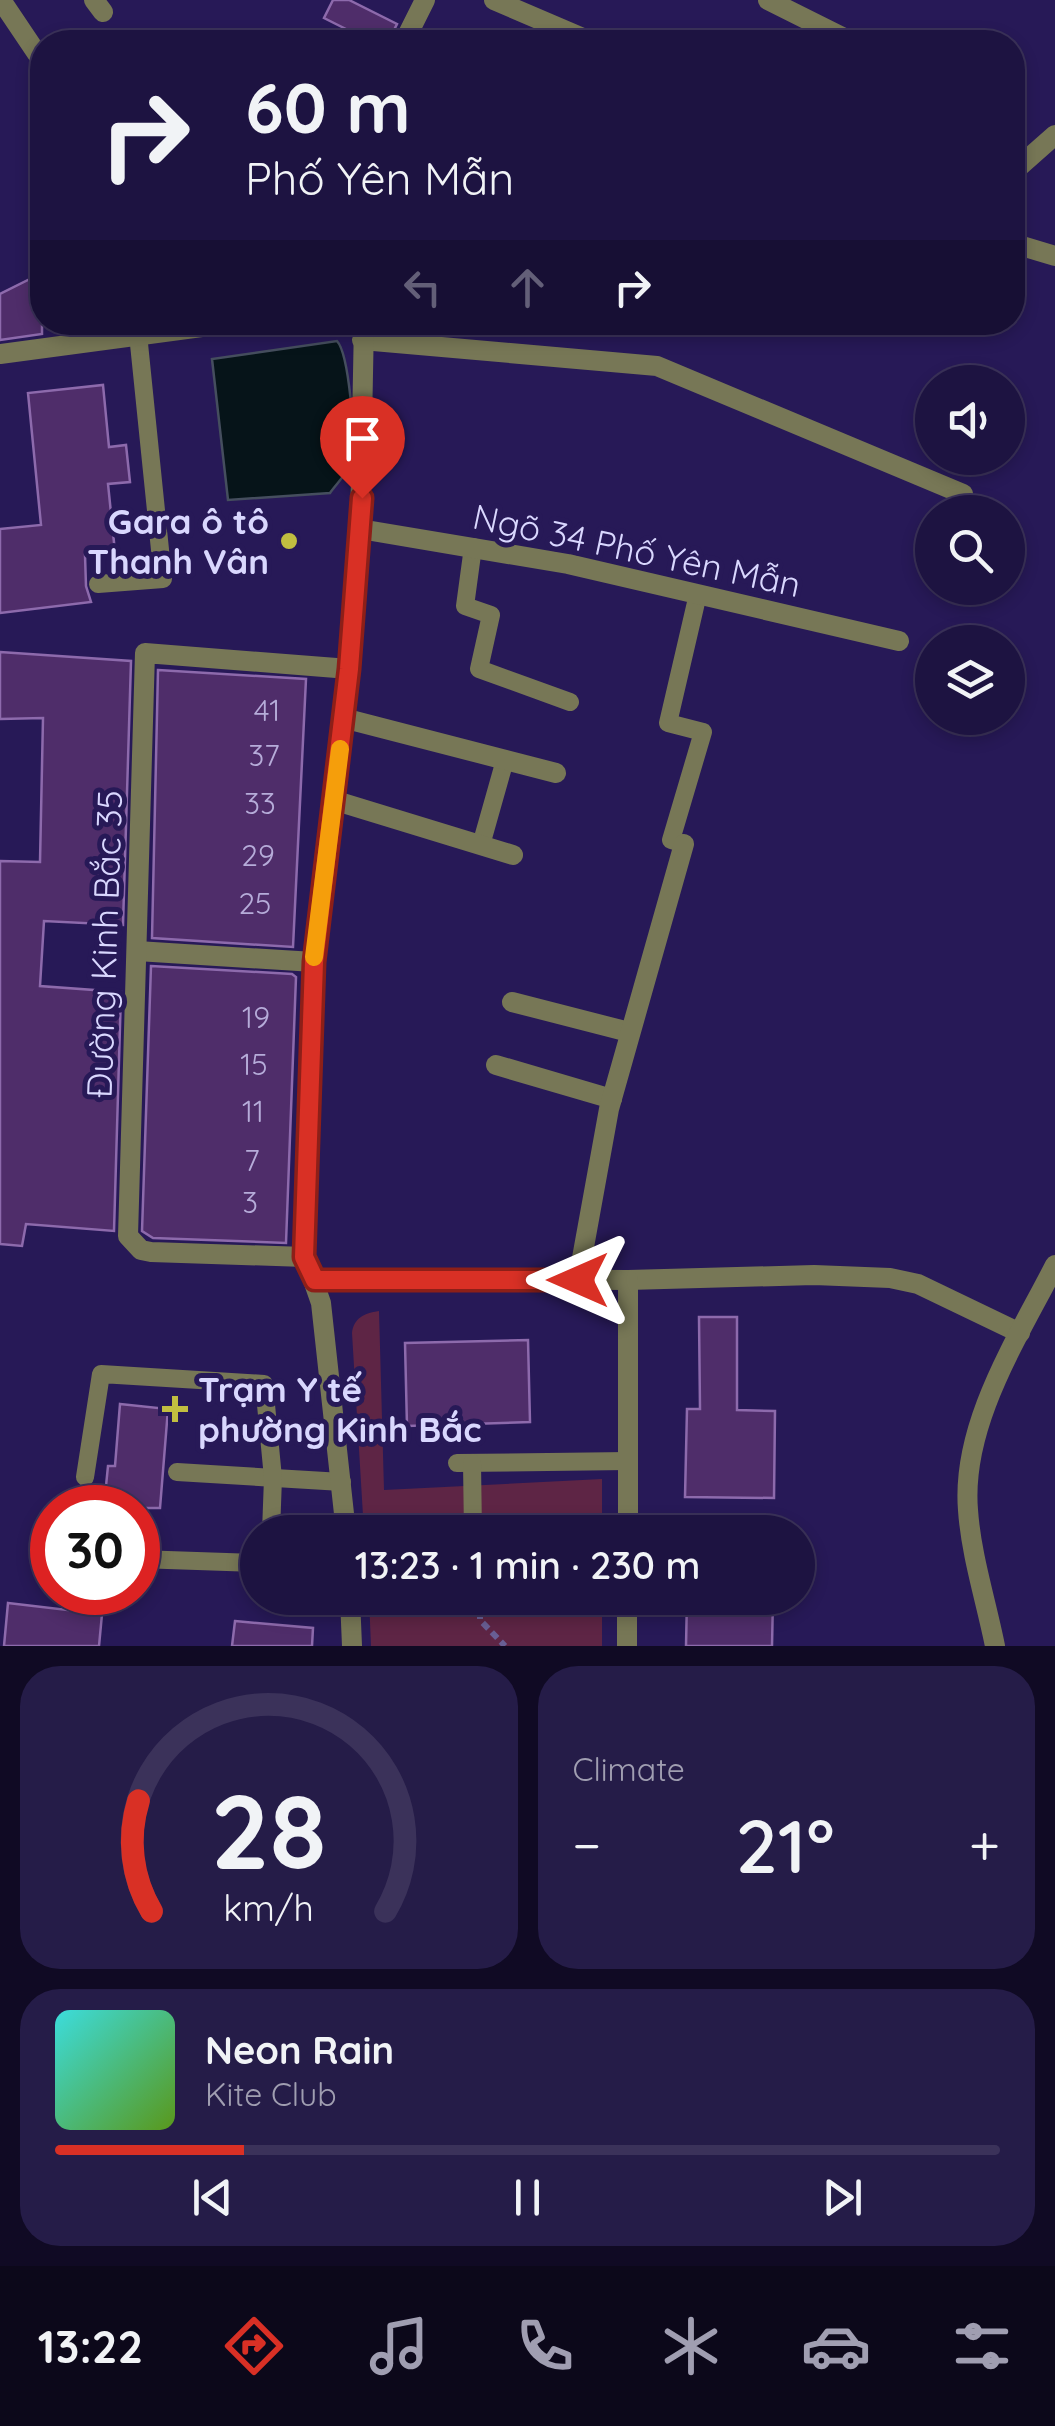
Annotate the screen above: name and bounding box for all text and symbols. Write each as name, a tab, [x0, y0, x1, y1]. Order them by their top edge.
text: 60 m	[245, 63, 411, 151]
icon: right	[80, 70, 210, 200]
text: Phố Yên Mẫn	[245, 150, 514, 206]
icon: left	[395, 260, 450, 315]
icon: ahead	[500, 260, 555, 315]
icon: right	[605, 260, 660, 315]
map controls	[915, 365, 1025, 735]
button: sound	[915, 365, 1025, 475]
pin	[320, 396, 405, 499]
icon: arrive	[335, 411, 390, 466]
street label: Ngõ 34 Phố Yên Mẫn	[469, 494, 805, 606]
button: search	[915, 495, 1025, 605]
place label: Gara ô tô Thanh Vân	[87, 499, 269, 583]
marker: Gara ô tô Thanh Vân	[278, 530, 300, 552]
button: layers	[915, 625, 1025, 735]
house number: 41	[254, 691, 280, 729]
house number: 37	[248, 736, 280, 774]
house number: 33	[244, 784, 276, 822]
street label: Đường Kinh Bắc 35	[77, 789, 131, 1099]
house number: 29	[241, 836, 275, 874]
house number: 25	[239, 884, 271, 922]
house number: 19	[242, 998, 270, 1036]
house number: 15	[240, 1045, 268, 1083]
house number: 11	[242, 1092, 264, 1130]
house number: 7	[244, 1141, 260, 1179]
house number: 3	[242, 1183, 258, 1221]
position arrow	[526, 1228, 630, 1332]
place label: Trạm Y tế phường Kinh Bắc	[198, 1367, 481, 1451]
marker: Trạm Y tế phường Kinh Bắc	[162, 1396, 188, 1422]
speed limit sign: 30	[30, 1485, 160, 1615]
text: 13:23 · 1 min · 230 m	[355, 1541, 700, 1589]
text: Climate	[573, 1749, 685, 1789]
text: 28	[211, 1765, 327, 1895]
text: 21°	[736, 1798, 835, 1892]
text: −	[573, 1810, 601, 1879]
text: +	[969, 1810, 1000, 1879]
text: km/h	[223, 1885, 314, 1930]
text: Neon Rain	[205, 2026, 394, 2074]
text: Kite Club	[205, 2074, 337, 2114]
icon: previous	[185, 2170, 240, 2225]
icon: pause	[500, 2170, 555, 2225]
icon: next	[815, 2170, 870, 2225]
icon: directions	[219, 2311, 289, 2381]
icon: music	[364, 2311, 434, 2381]
icon: phone	[510, 2311, 580, 2381]
icon: climate	[656, 2311, 726, 2381]
icon: car	[801, 2311, 871, 2381]
icon: filters	[947, 2311, 1017, 2381]
text: 13:22	[38, 2318, 143, 2374]

